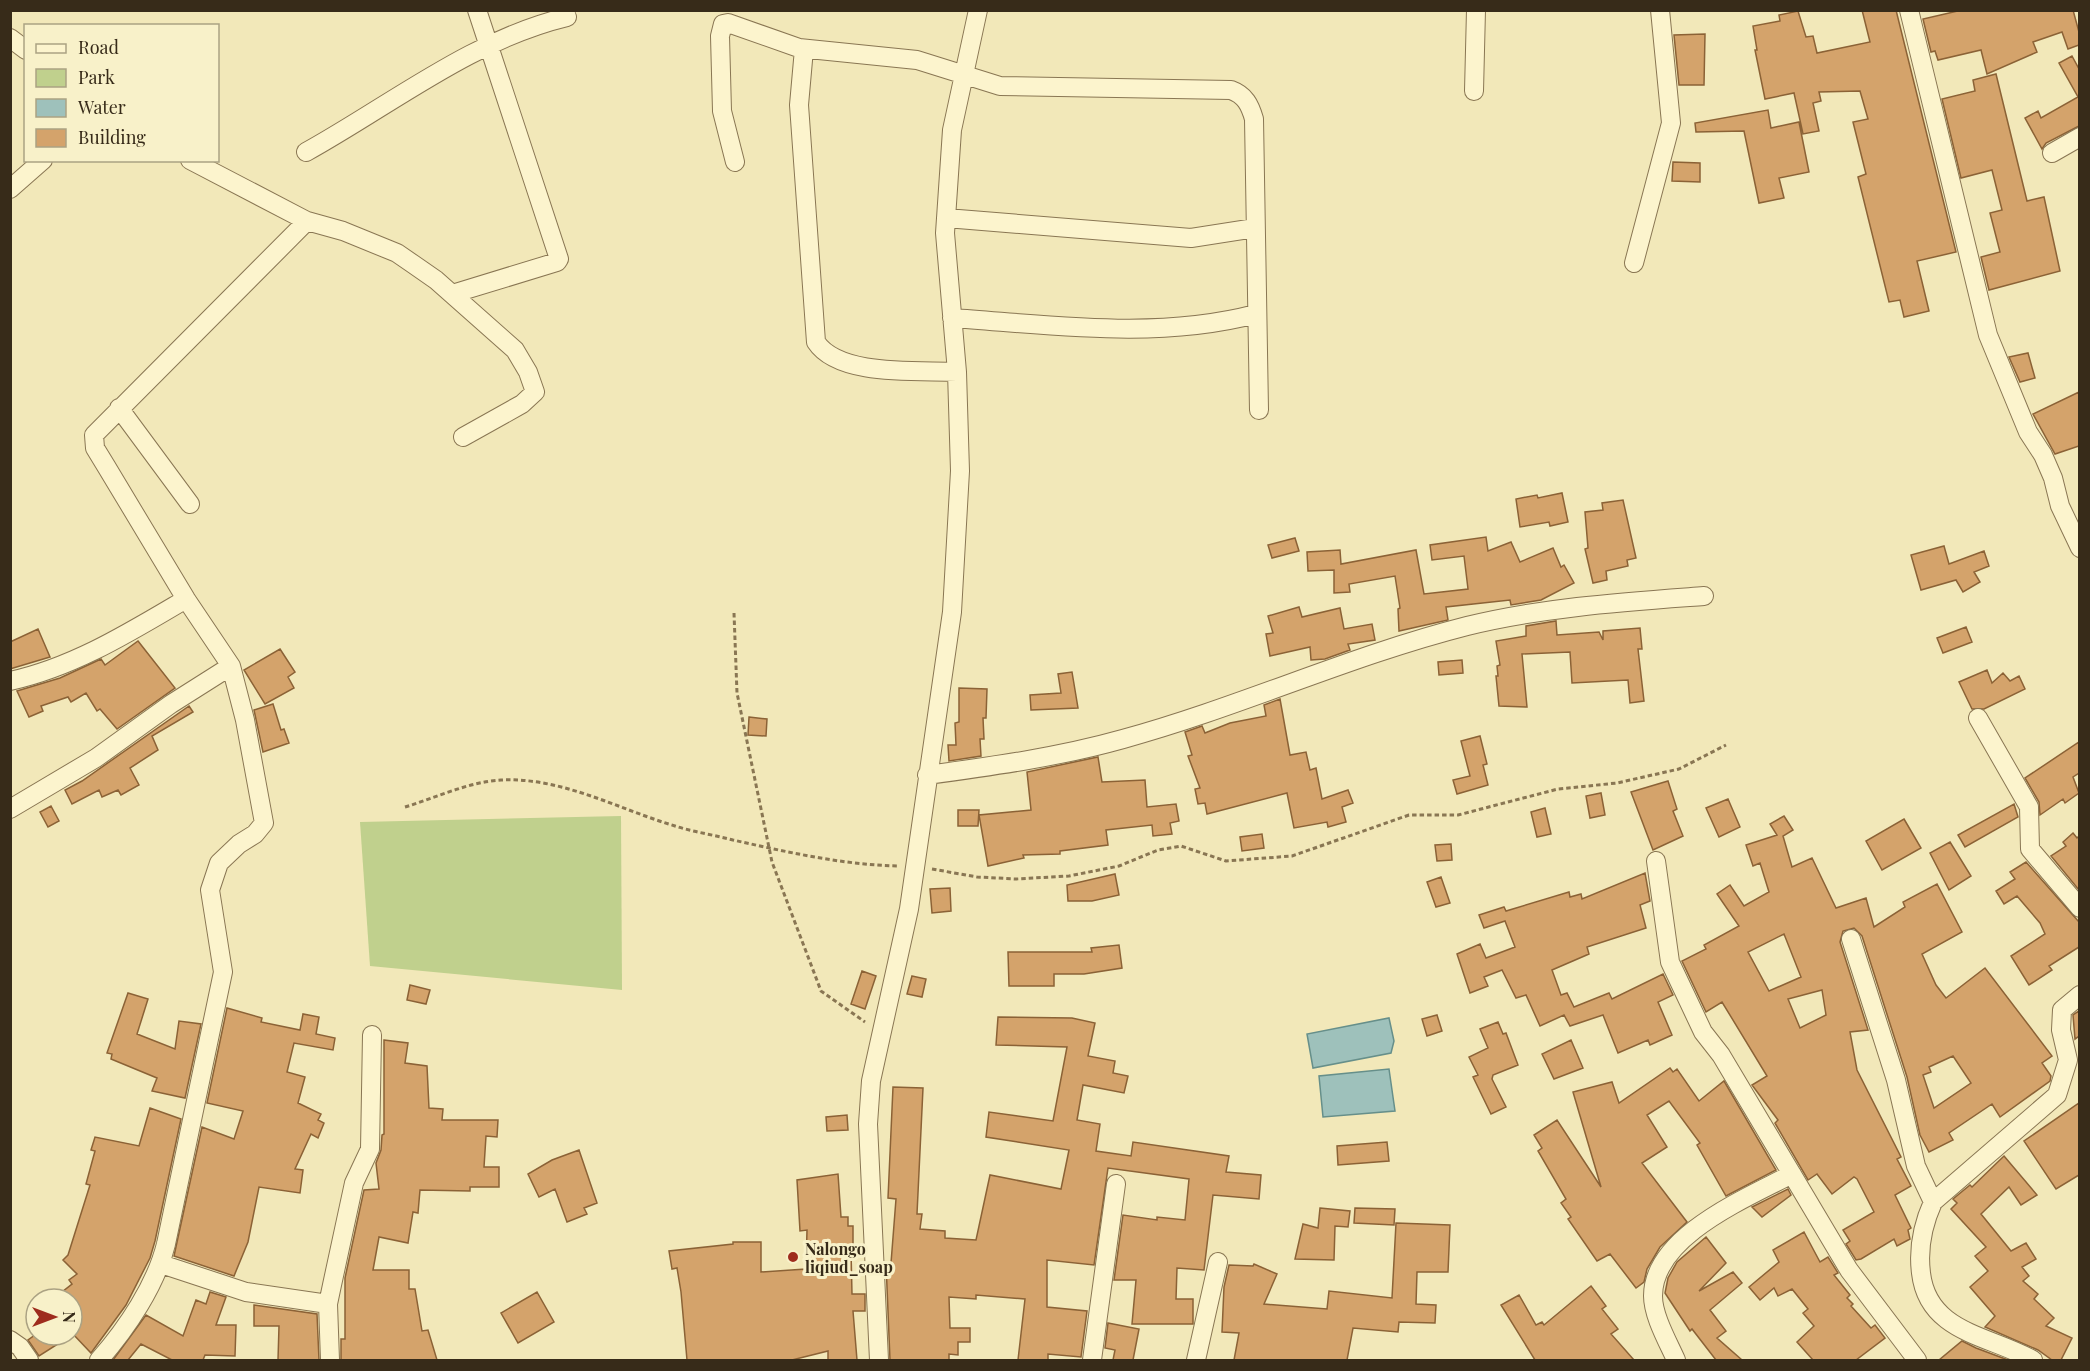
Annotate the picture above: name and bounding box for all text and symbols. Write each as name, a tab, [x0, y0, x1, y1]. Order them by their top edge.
legend	[24, 24, 219, 162]
text: Road	[78, 35, 119, 59]
text: Park	[78, 65, 115, 89]
text: Water	[77, 95, 126, 119]
text: Building	[78, 125, 146, 149]
place label: Nalongo liqiud_soap	[805, 1238, 893, 1277]
marker: Nalongo liqiud_soap	[786, 1250, 800, 1264]
north arrow	[24, 1287, 84, 1347]
text: N	[59, 1311, 80, 1323]

